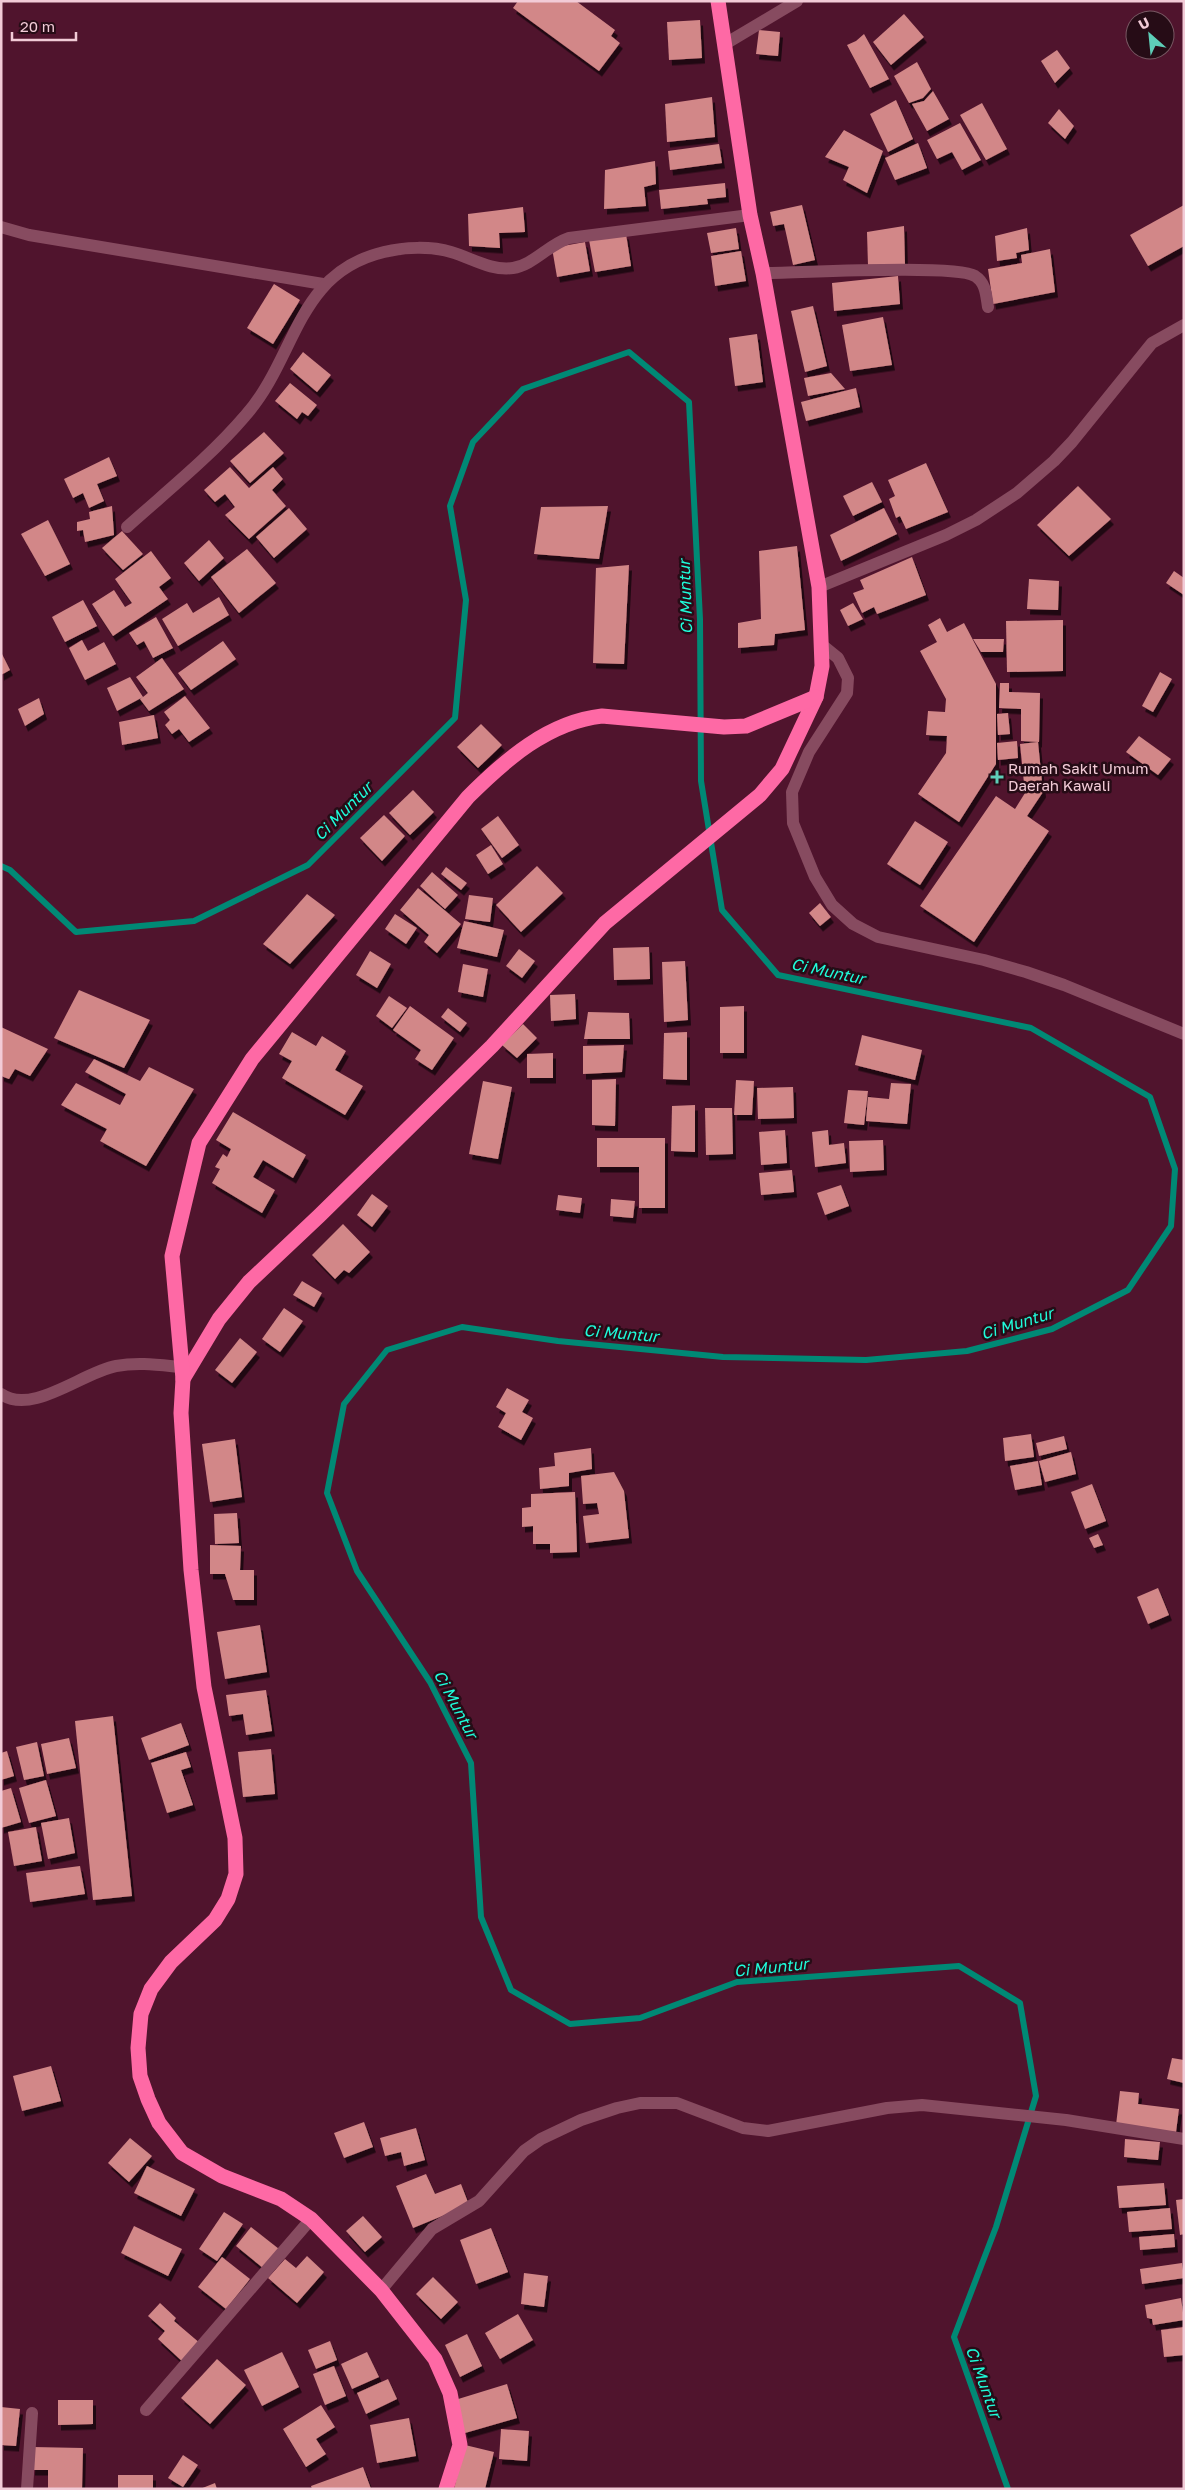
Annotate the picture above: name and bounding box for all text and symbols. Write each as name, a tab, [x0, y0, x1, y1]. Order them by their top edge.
scale bar	[12, 10, 76, 42]
north arrow	[1125, 10, 1175, 60]
text: U	[1135, 13, 1152, 33]
text: 20 m	[20, 17, 55, 35]
water label: Ci Muntur	[674, 557, 696, 635]
place label: Rumah Sakit Umum Daerah Kawali	[1008, 759, 1149, 794]
marker: Rumah Sakit Umum Daerah Kawali	[990, 770, 1004, 784]
water label: Ci Muntur	[310, 776, 378, 844]
water label: Ci Muntur	[789, 953, 869, 989]
water label: Ci Muntur	[978, 1302, 1058, 1343]
water label: Ci Muntur	[583, 1320, 662, 1346]
water label: Ci Muntur	[430, 1666, 484, 1744]
water label: Ci Muntur	[733, 1953, 812, 1981]
water label: Ci Muntur	[962, 2344, 1007, 2423]

